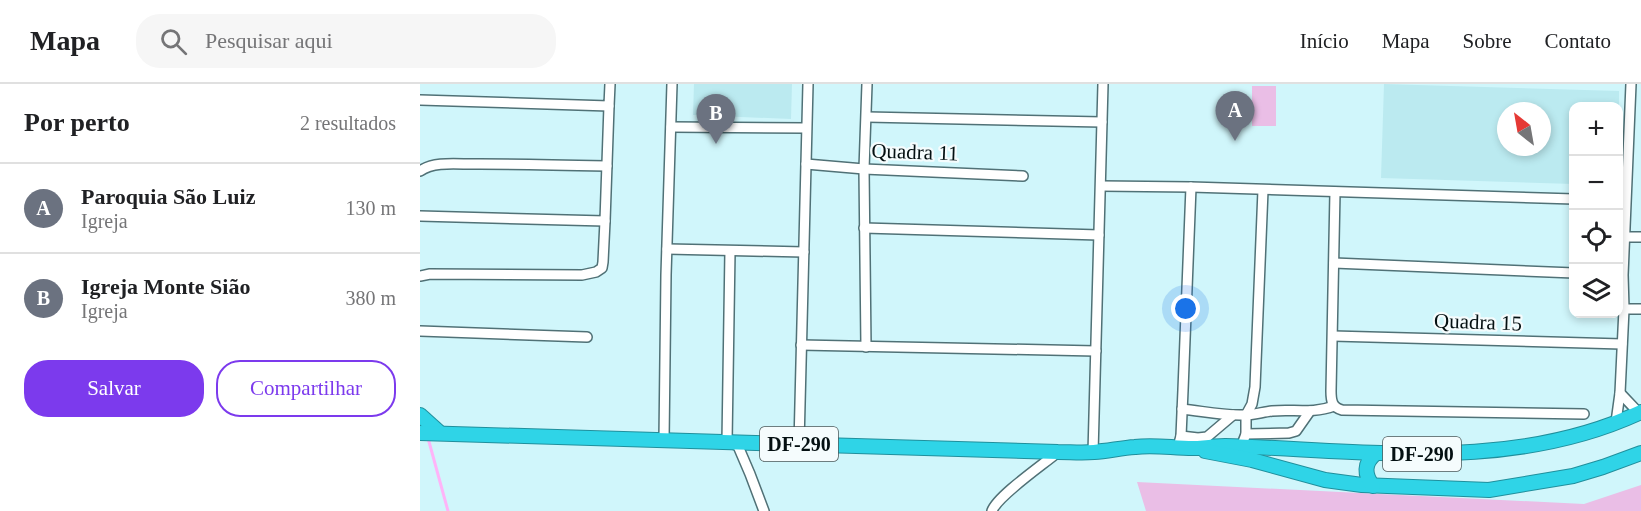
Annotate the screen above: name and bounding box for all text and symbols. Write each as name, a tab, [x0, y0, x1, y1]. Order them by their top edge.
search box	[136, 14, 556, 68]
text: Mapa	[30, 25, 100, 56]
icon: search	[157, 25, 190, 58]
text: Pesquisar aqui	[205, 28, 333, 53]
text: Início	[1300, 29, 1349, 53]
text: Mapa	[1382, 29, 1430, 53]
text: Sobre	[1463, 29, 1512, 53]
text: Contato	[1545, 29, 1611, 53]
pin: A	[1216, 92, 1254, 141]
pin: B	[696, 94, 736, 144]
north arrow	[1497, 102, 1551, 156]
map controls	[1569, 102, 1623, 318]
button: +	[1569, 102, 1623, 156]
text: Por perto	[24, 108, 130, 137]
text: 2 resultados	[300, 112, 396, 134]
street label: Quadra 11	[871, 138, 959, 166]
button: −	[1569, 156, 1623, 210]
text: Paroquia São Luiz	[81, 184, 255, 209]
text: A	[36, 197, 51, 219]
text: 130 m	[345, 197, 396, 219]
text: Igreja	[81, 210, 128, 232]
button: locate	[1569, 210, 1623, 264]
button: layers	[1569, 264, 1623, 318]
text: Igreja Monte Sião	[81, 274, 250, 299]
text: B	[37, 287, 50, 309]
text: 380 m	[345, 287, 396, 309]
your location	[1171, 294, 1200, 323]
text: Igreja	[81, 300, 128, 322]
street label: Quadra 15	[1434, 308, 1522, 336]
button: Salvar	[24, 360, 204, 417]
button: Compartilhar	[216, 360, 396, 417]
road number: DF-290	[760, 427, 838, 461]
road number: DF-290	[1383, 437, 1461, 471]

